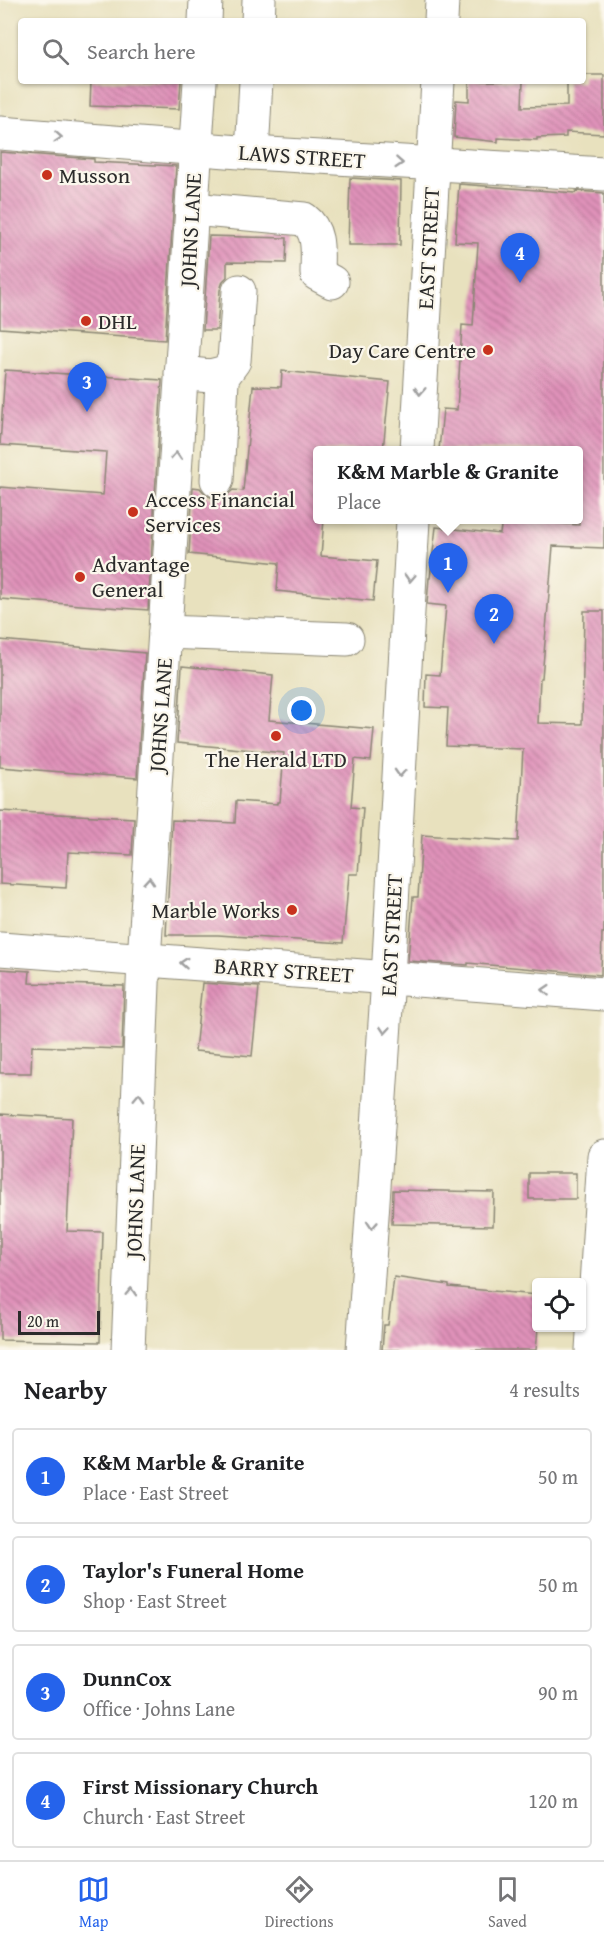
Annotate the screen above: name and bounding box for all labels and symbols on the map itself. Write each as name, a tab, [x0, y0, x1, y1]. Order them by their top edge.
one-way arrow	[54, 131, 63, 144]
street label: LAWS STREET	[237, 136, 367, 176]
one-way arrow	[395, 156, 404, 169]
place label: Musson	[59, 159, 131, 191]
marker: Musson	[40, 168, 54, 182]
street label: JOHNS LANE	[171, 172, 209, 291]
street label: EAST STREET	[409, 186, 447, 310]
pin: 4	[500, 234, 540, 283]
place label: DHL	[98, 305, 137, 337]
marker: DHL	[79, 314, 93, 328]
place label: Day Care Centre	[329, 334, 476, 366]
marker: Day Care Centre	[481, 343, 495, 357]
pin: 3	[68, 362, 106, 412]
one-way arrow	[414, 387, 427, 396]
one-way arrow	[169, 451, 182, 460]
place label: Access Financial Services	[145, 483, 295, 540]
marker: Access Financial Services	[126, 505, 140, 519]
pin: 1	[428, 544, 468, 593]
place label: Advantage General	[92, 548, 190, 605]
marker: Advantage General	[73, 570, 87, 584]
one-way arrow	[404, 573, 417, 582]
pin: 2	[474, 594, 514, 644]
street label: JOHNS LANE	[140, 657, 180, 776]
your location	[287, 696, 316, 725]
marker: The Herald LTD	[269, 729, 283, 743]
place label: The Herald LTD	[205, 743, 347, 775]
one-way arrow	[393, 768, 406, 777]
street label: EAST STREET	[372, 873, 410, 997]
one-way arrow	[143, 876, 156, 885]
place label: Marble Works	[152, 894, 280, 926]
marker: Marble Works	[285, 903, 299, 917]
street label: BARRY STREET	[213, 949, 355, 991]
one-way arrow	[179, 956, 188, 969]
one-way arrow	[541, 984, 550, 997]
one-way arrow	[379, 1026, 392, 1035]
one-way arrow	[132, 1092, 145, 1101]
street label: JOHNS LANE	[117, 1143, 153, 1262]
one-way arrow	[365, 1220, 378, 1229]
one-way arrow	[124, 1287, 137, 1296]
scale bar	[18, 1308, 100, 1336]

